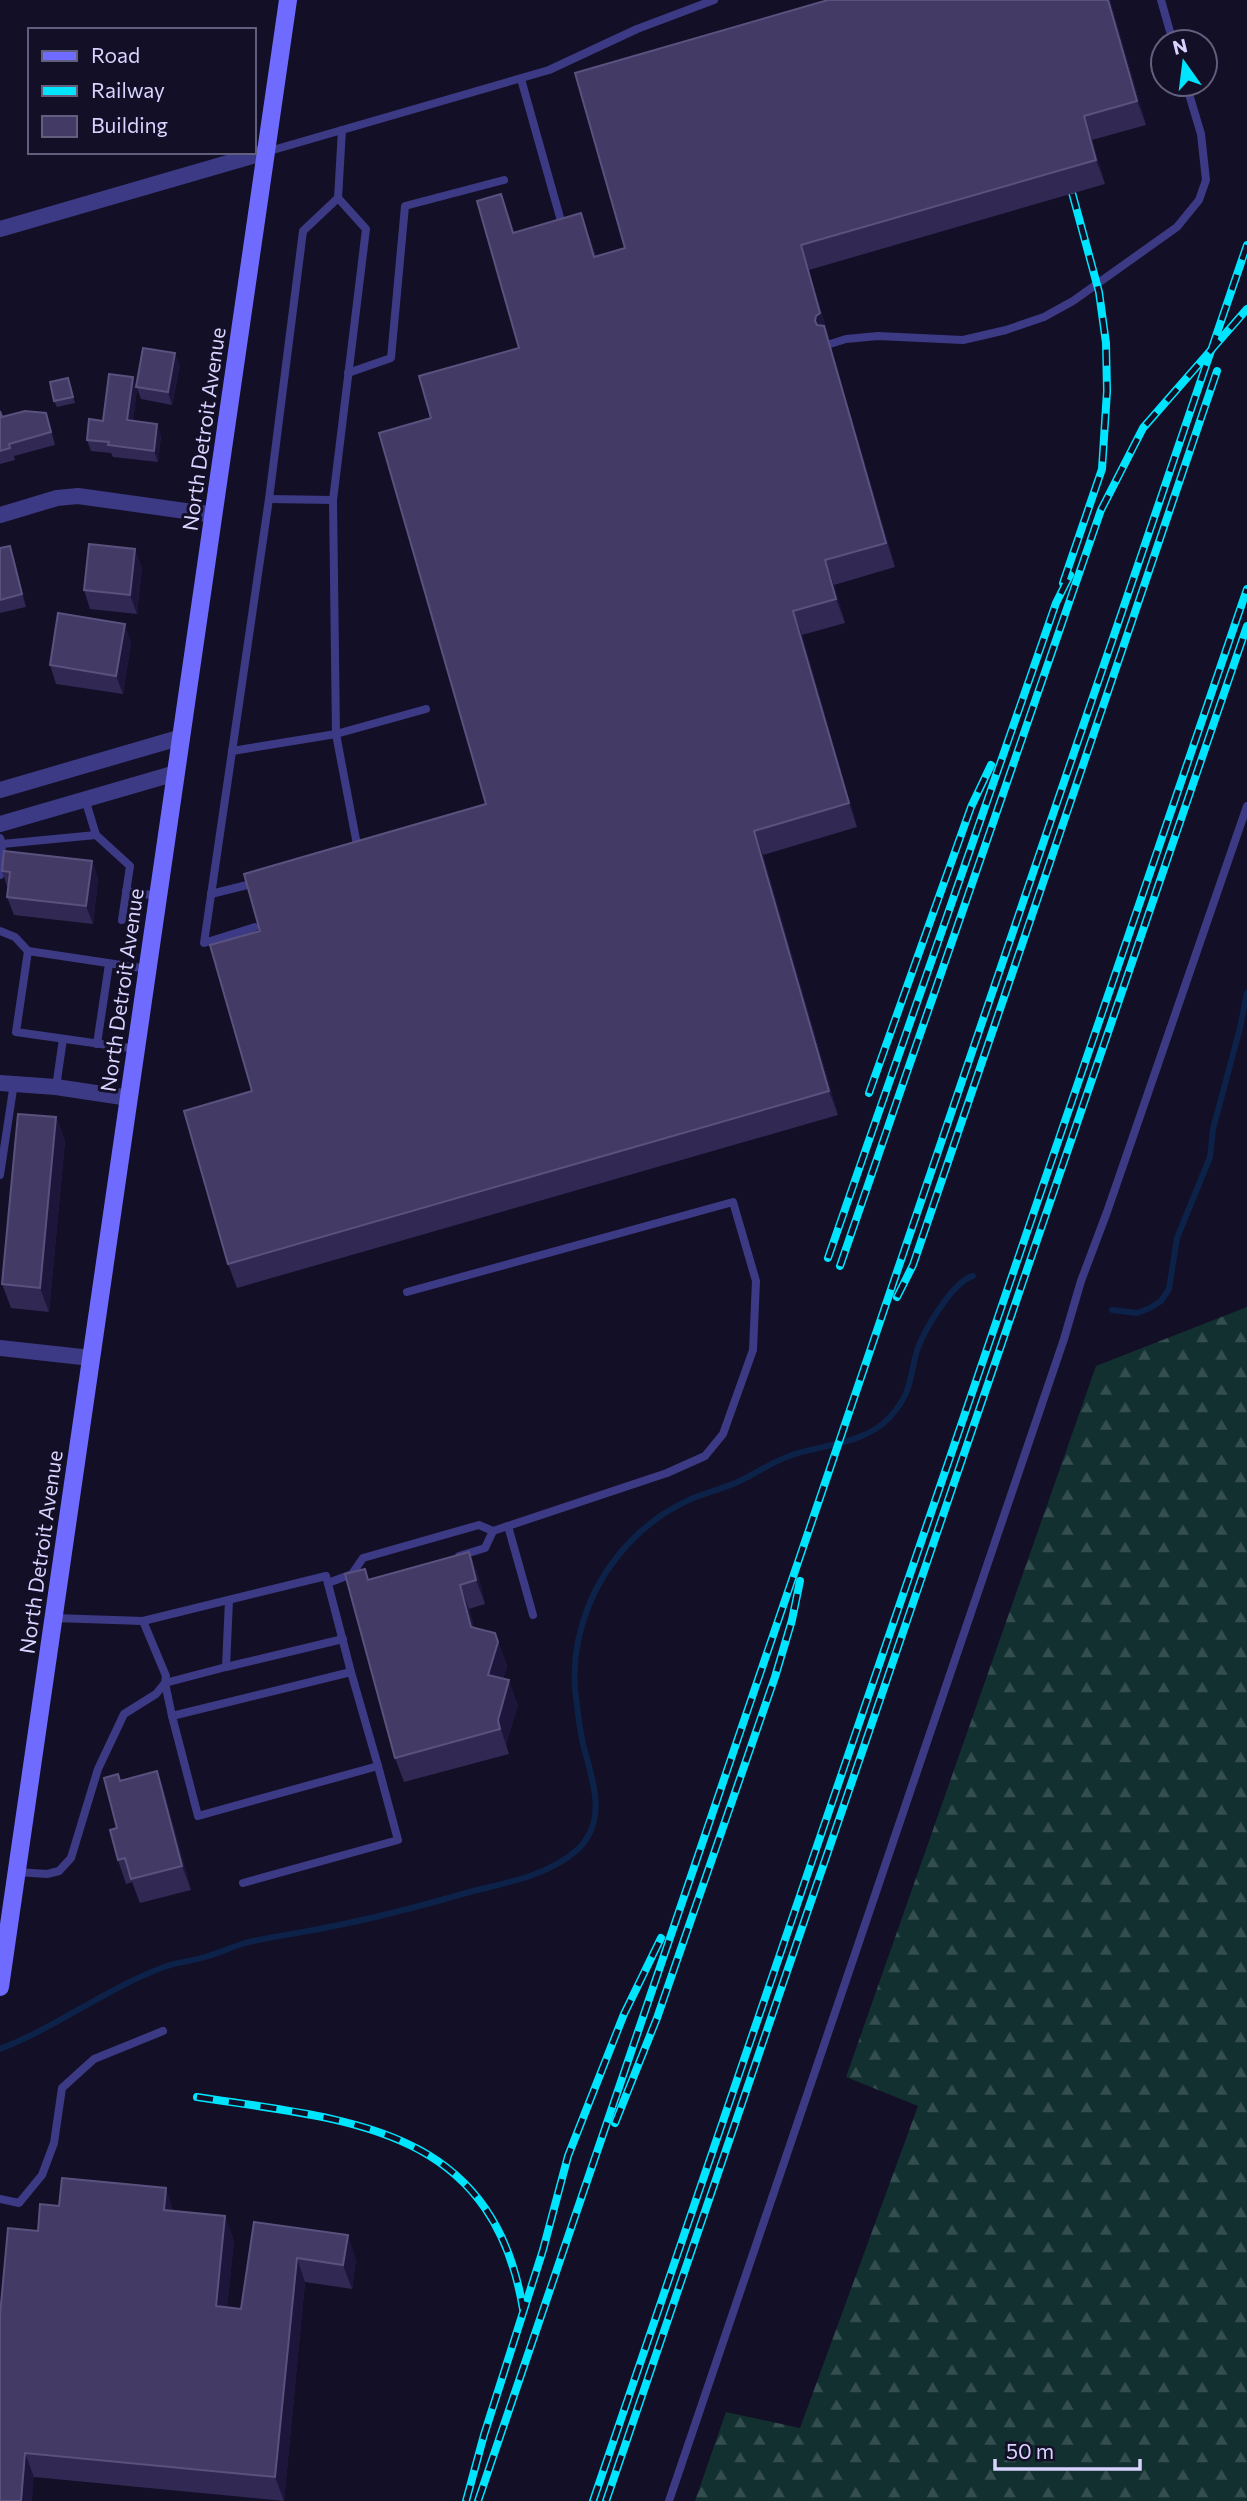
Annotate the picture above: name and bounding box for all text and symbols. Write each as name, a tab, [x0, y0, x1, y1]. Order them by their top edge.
legend	[28, 28, 256, 154]
north arrow	[1149, 28, 1219, 98]
text: N	[1170, 33, 1189, 59]
text: Road	[91, 42, 140, 67]
text: Railway	[91, 77, 165, 102]
text: Building	[91, 112, 168, 137]
street label: North Detroit Avenue	[176, 326, 230, 532]
street label: North Detroit Avenue	[94, 887, 148, 1093]
street label: North Detroit Avenue	[13, 1449, 67, 1655]
scale bar	[995, 2428, 1140, 2472]
text: 50 m	[1006, 2438, 1054, 2463]

